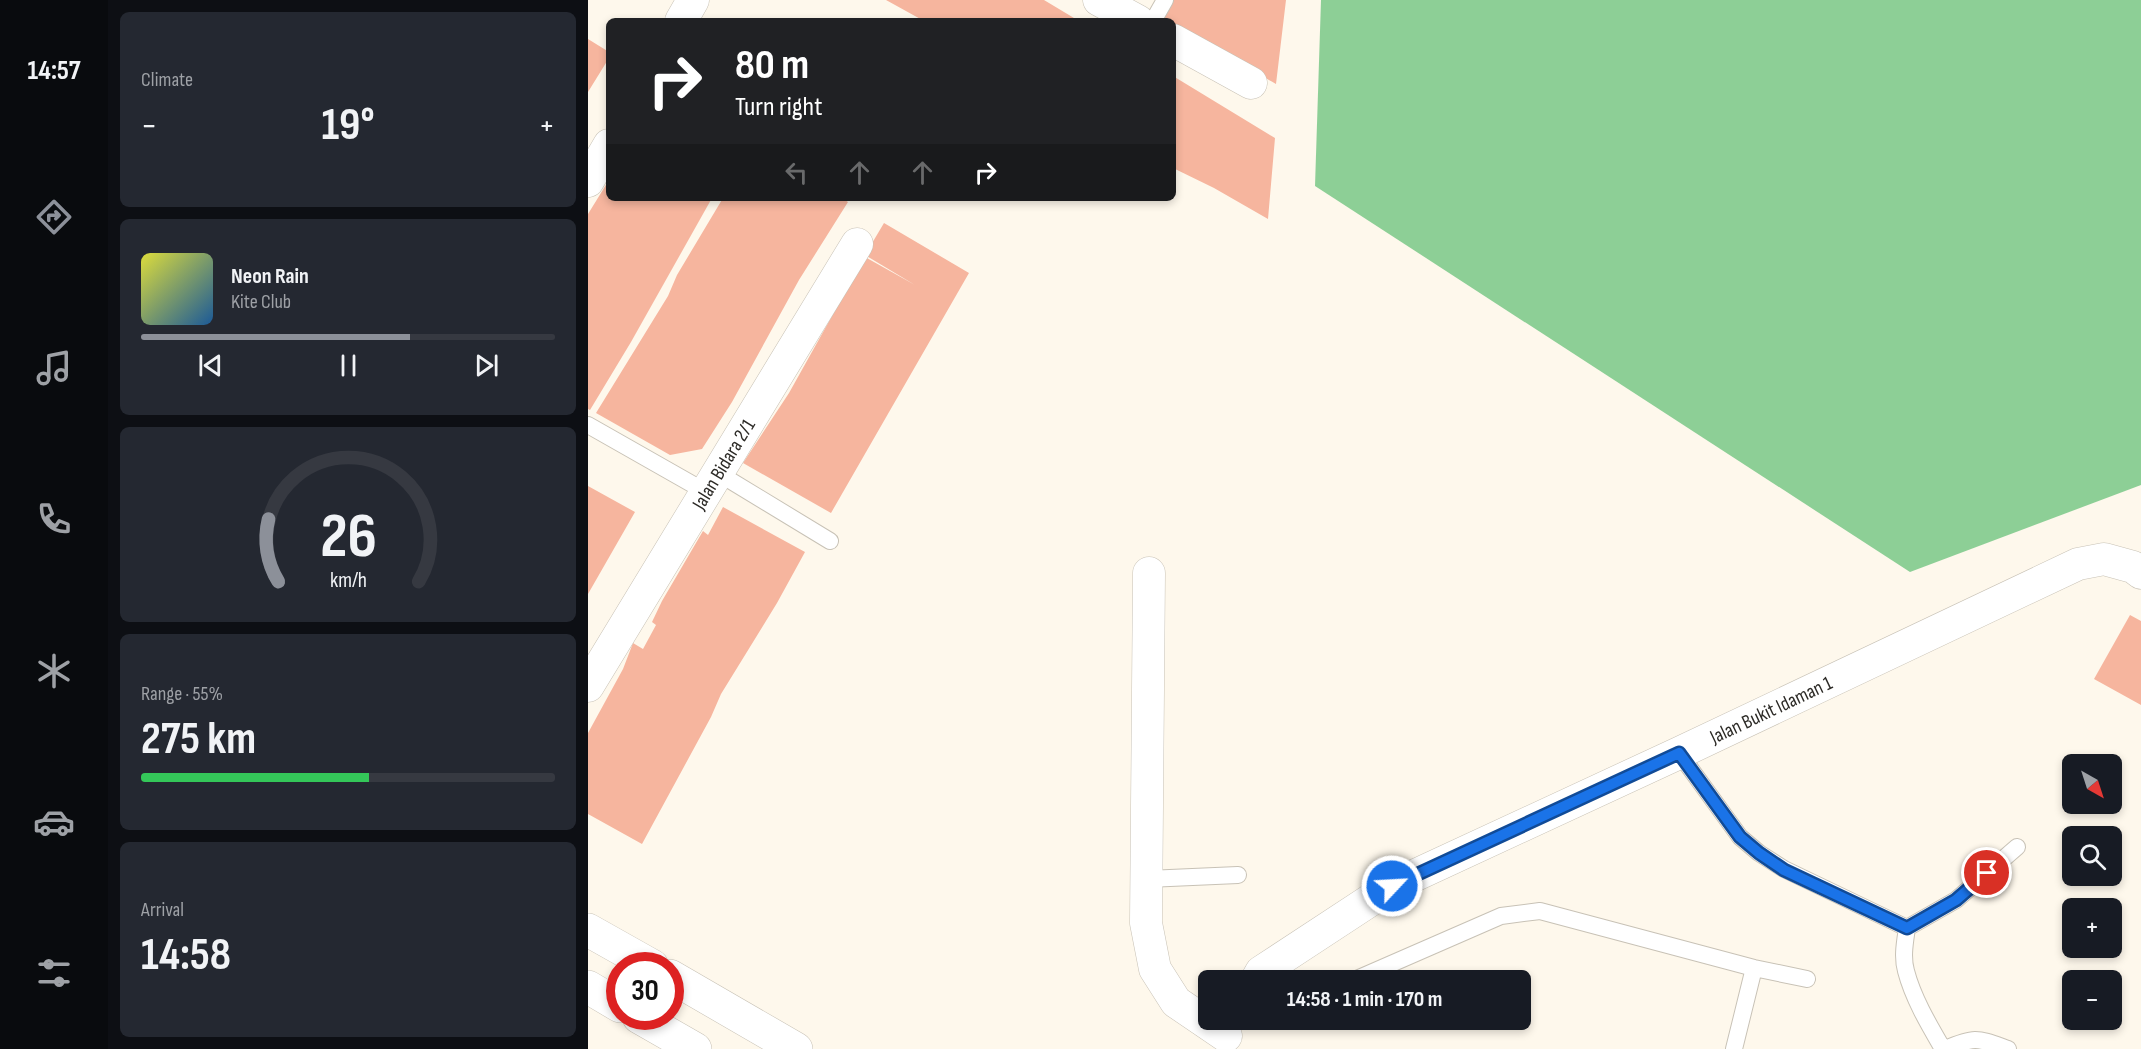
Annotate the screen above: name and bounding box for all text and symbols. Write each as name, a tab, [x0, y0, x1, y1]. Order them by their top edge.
text: 80 m	[735, 40, 809, 91]
icon: right	[636, 42, 714, 120]
text: 14:57	[28, 55, 80, 87]
text: Climate	[141, 68, 193, 92]
text: Turn right	[735, 91, 822, 123]
text: 19°	[321, 98, 375, 153]
text: −	[141, 106, 157, 146]
text: +	[539, 106, 555, 146]
icon: left	[780, 156, 813, 189]
icon: ahead	[843, 156, 876, 189]
icon: ahead	[906, 156, 939, 189]
icon: right	[969, 156, 1002, 189]
icon: directions	[33, 196, 75, 238]
text: Neon Rain	[231, 263, 309, 290]
text: Kite Club	[231, 290, 291, 314]
icon: music	[33, 347, 75, 389]
icon: previous	[194, 349, 227, 382]
icon: pause	[332, 349, 365, 382]
icon: next	[470, 349, 503, 382]
street label: Jalan Bidara 2/1	[687, 415, 761, 515]
icon: phone	[33, 498, 75, 540]
text: 26	[320, 500, 376, 575]
text: km/h	[329, 568, 367, 593]
icon: climate	[33, 650, 75, 692]
street label: Jalan Bukit Idaman 1	[1705, 671, 1836, 750]
text: Range · 55%	[141, 682, 223, 706]
text: 275 km	[141, 712, 256, 767]
north arrow	[2062, 754, 2122, 814]
map controls	[2062, 754, 2122, 1030]
icon: car	[33, 801, 75, 843]
button: search	[2062, 826, 2122, 886]
pin	[1961, 847, 2012, 898]
position arrow	[1360, 854, 1424, 918]
icon: arrive	[1970, 856, 2003, 889]
text: Arrival	[141, 898, 184, 922]
button: +	[2062, 898, 2122, 958]
text: 14:58	[141, 928, 231, 983]
icon: filters	[33, 952, 75, 994]
speed limit sign: 30	[606, 952, 684, 1030]
button: −	[2062, 970, 2122, 1030]
text: 14:58 · 1 min · 170 m	[1287, 986, 1442, 1013]

